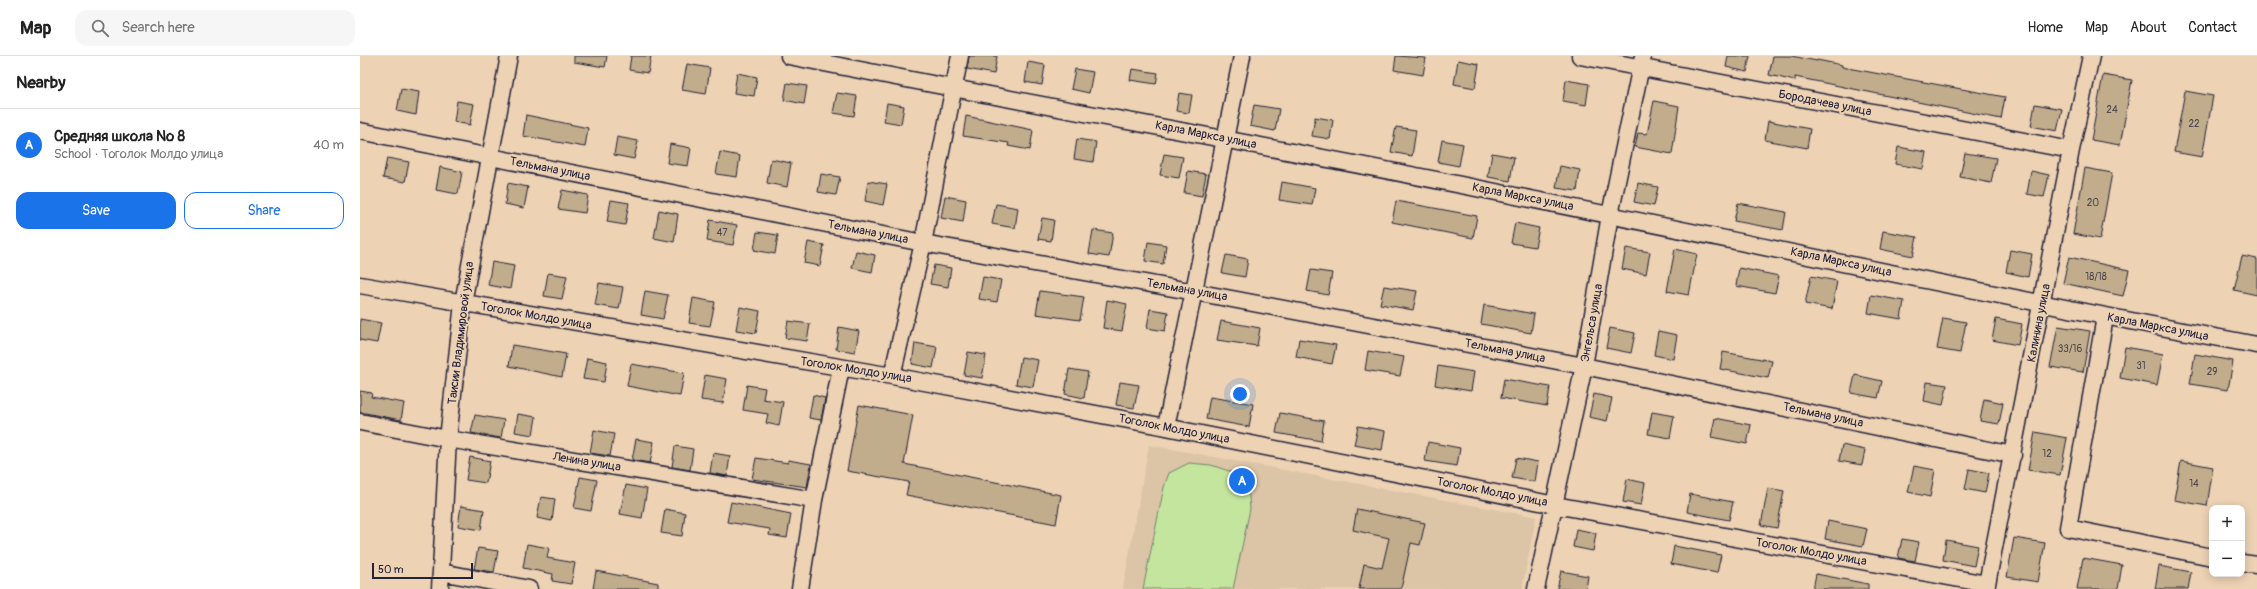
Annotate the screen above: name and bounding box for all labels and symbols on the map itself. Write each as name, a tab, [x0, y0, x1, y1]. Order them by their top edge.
street label: Бородачева улица	[1777, 87, 1873, 119]
house number: 24	[2106, 104, 2118, 116]
street label: Карла Маркса улица	[1154, 118, 1258, 152]
house number: 22	[2188, 118, 2200, 130]
street label: Тельмана улица	[508, 154, 592, 184]
street label: Карла Маркса улица	[1471, 180, 1575, 214]
house number: 20	[2087, 197, 2099, 209]
street label: Тельмана улица	[826, 217, 910, 247]
house number: 47	[716, 227, 728, 239]
street label: Карла Маркса улица	[1789, 244, 1893, 280]
street label: Таисии Владимировой улица	[445, 260, 477, 405]
house number: 18/18	[2085, 271, 2107, 283]
street label: Тельмана улица	[1145, 275, 1229, 305]
street label: Энгельса улица	[1578, 282, 1606, 363]
street label: Калинина улица	[2024, 282, 2054, 363]
street label: Тоголок Молдо улица	[479, 299, 593, 333]
street label: Карла Маркса улица	[2106, 310, 2210, 344]
street label: Тельмана улица	[1463, 336, 1547, 366]
house number: 33/16	[2058, 343, 2082, 355]
street label: Тоголок Молдо улица	[799, 354, 913, 386]
house number: 31	[2136, 360, 2146, 372]
house number: 29	[2207, 366, 2217, 378]
your location	[1230, 384, 1250, 404]
street label: Тельмана улица	[1781, 399, 1865, 431]
street label: Тоголок Молдо улица	[1117, 411, 1231, 447]
house number: 12	[2042, 448, 2052, 460]
street label: Ленина улица	[551, 449, 622, 475]
pin: A	[1229, 466, 1255, 496]
street label: Тоголок Молдо улица	[1435, 474, 1549, 510]
house number: 14	[2189, 478, 2199, 490]
street label: Тоголок Молдо улица	[1754, 535, 1868, 569]
scale bar	[372, 561, 473, 580]

